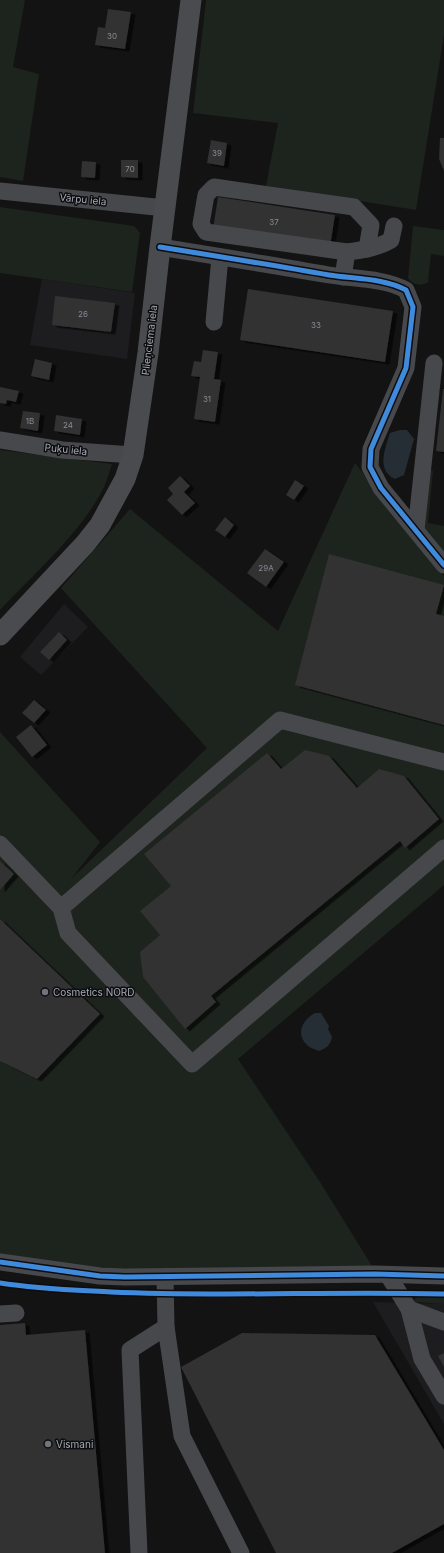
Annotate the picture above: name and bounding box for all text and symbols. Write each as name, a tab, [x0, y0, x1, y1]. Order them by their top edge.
house number: 30	[107, 31, 117, 41]
house number: 39	[212, 148, 222, 158]
house number: 70	[125, 164, 135, 174]
street label: Vārpu iela	[59, 191, 107, 207]
house number: 37	[269, 217, 279, 227]
street label: Plieņciema iela	[139, 304, 160, 376]
house number: 26	[78, 309, 88, 319]
house number: 33	[311, 320, 321, 330]
house number: 31	[203, 394, 211, 404]
house number: 1B	[26, 416, 34, 426]
house number: 24	[63, 420, 73, 430]
street label: Puķu iela	[44, 441, 88, 458]
house number: 29A	[258, 563, 274, 573]
place label: Cosmetics NORD	[53, 986, 135, 998]
marker: Cosmetics NORD	[40, 987, 50, 997]
place label: Vismani	[56, 1438, 93, 1450]
marker: Vismani	[43, 1439, 53, 1449]

